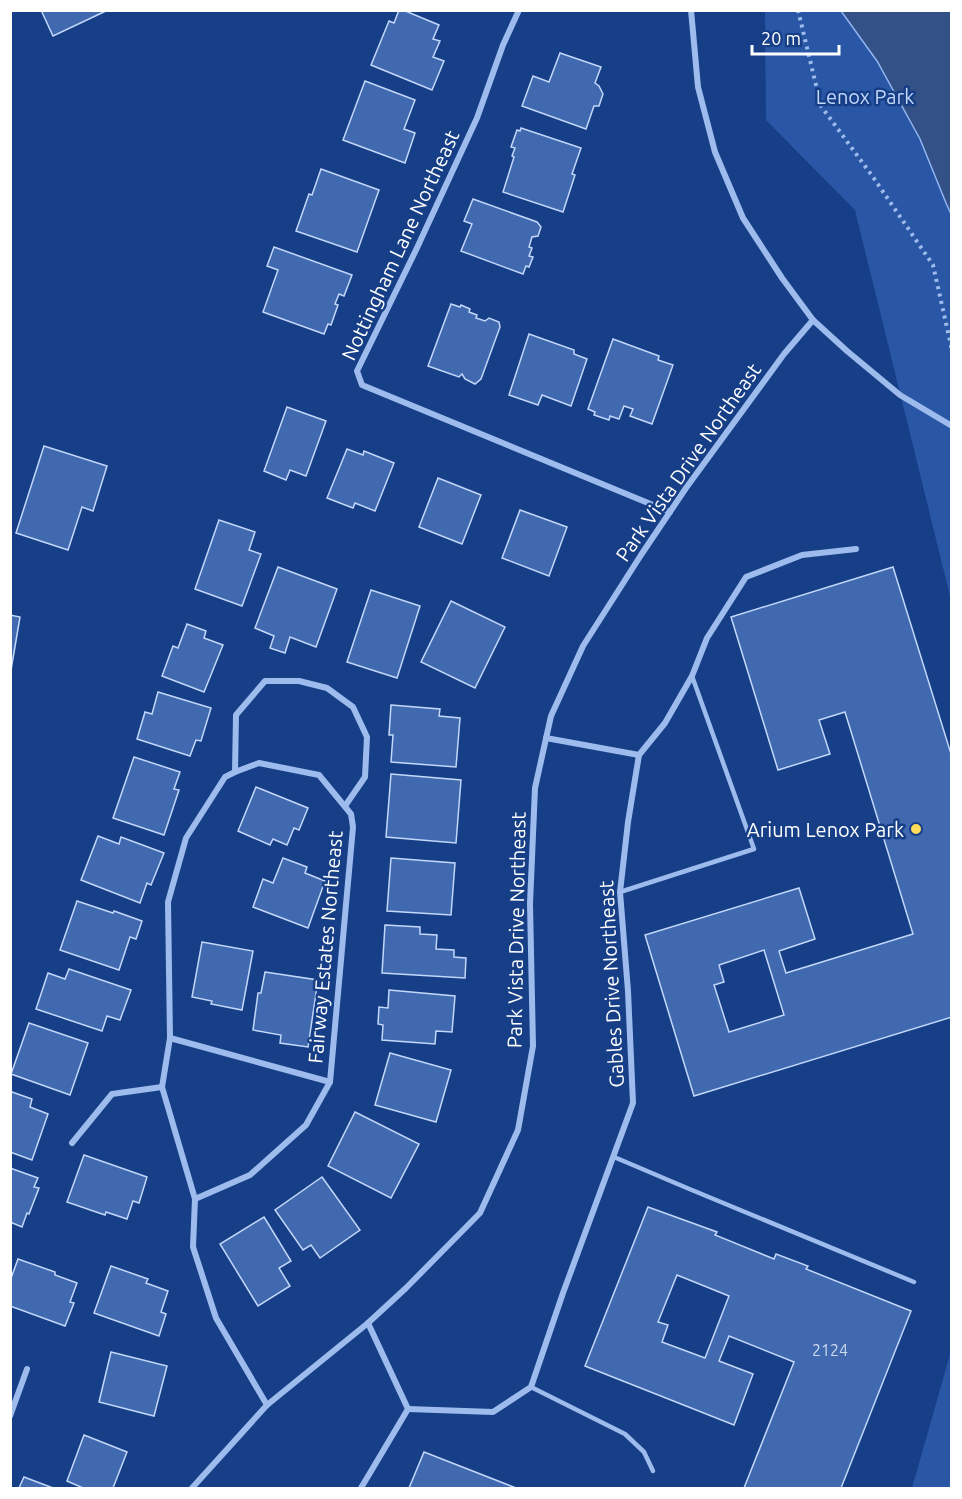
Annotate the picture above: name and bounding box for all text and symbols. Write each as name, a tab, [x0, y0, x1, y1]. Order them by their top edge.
scale bar	[752, 18, 839, 56]
text: 20 m	[761, 28, 801, 48]
park label: Lenox Park	[816, 85, 914, 108]
street label: Nottingham Lane Northeast	[336, 126, 464, 364]
street label: Park Vista Drive Northeast	[611, 358, 765, 565]
street label: Park Vista Drive Northeast	[502, 811, 530, 1048]
place label: Arium Lenox Park	[747, 818, 904, 841]
marker: Arium Lenox Park	[909, 822, 923, 836]
street label: Fairway Estates Northeast	[303, 829, 347, 1064]
street label: Gables Drive Northeast	[594, 880, 628, 1088]
house number: 2124	[812, 1341, 848, 1359]

